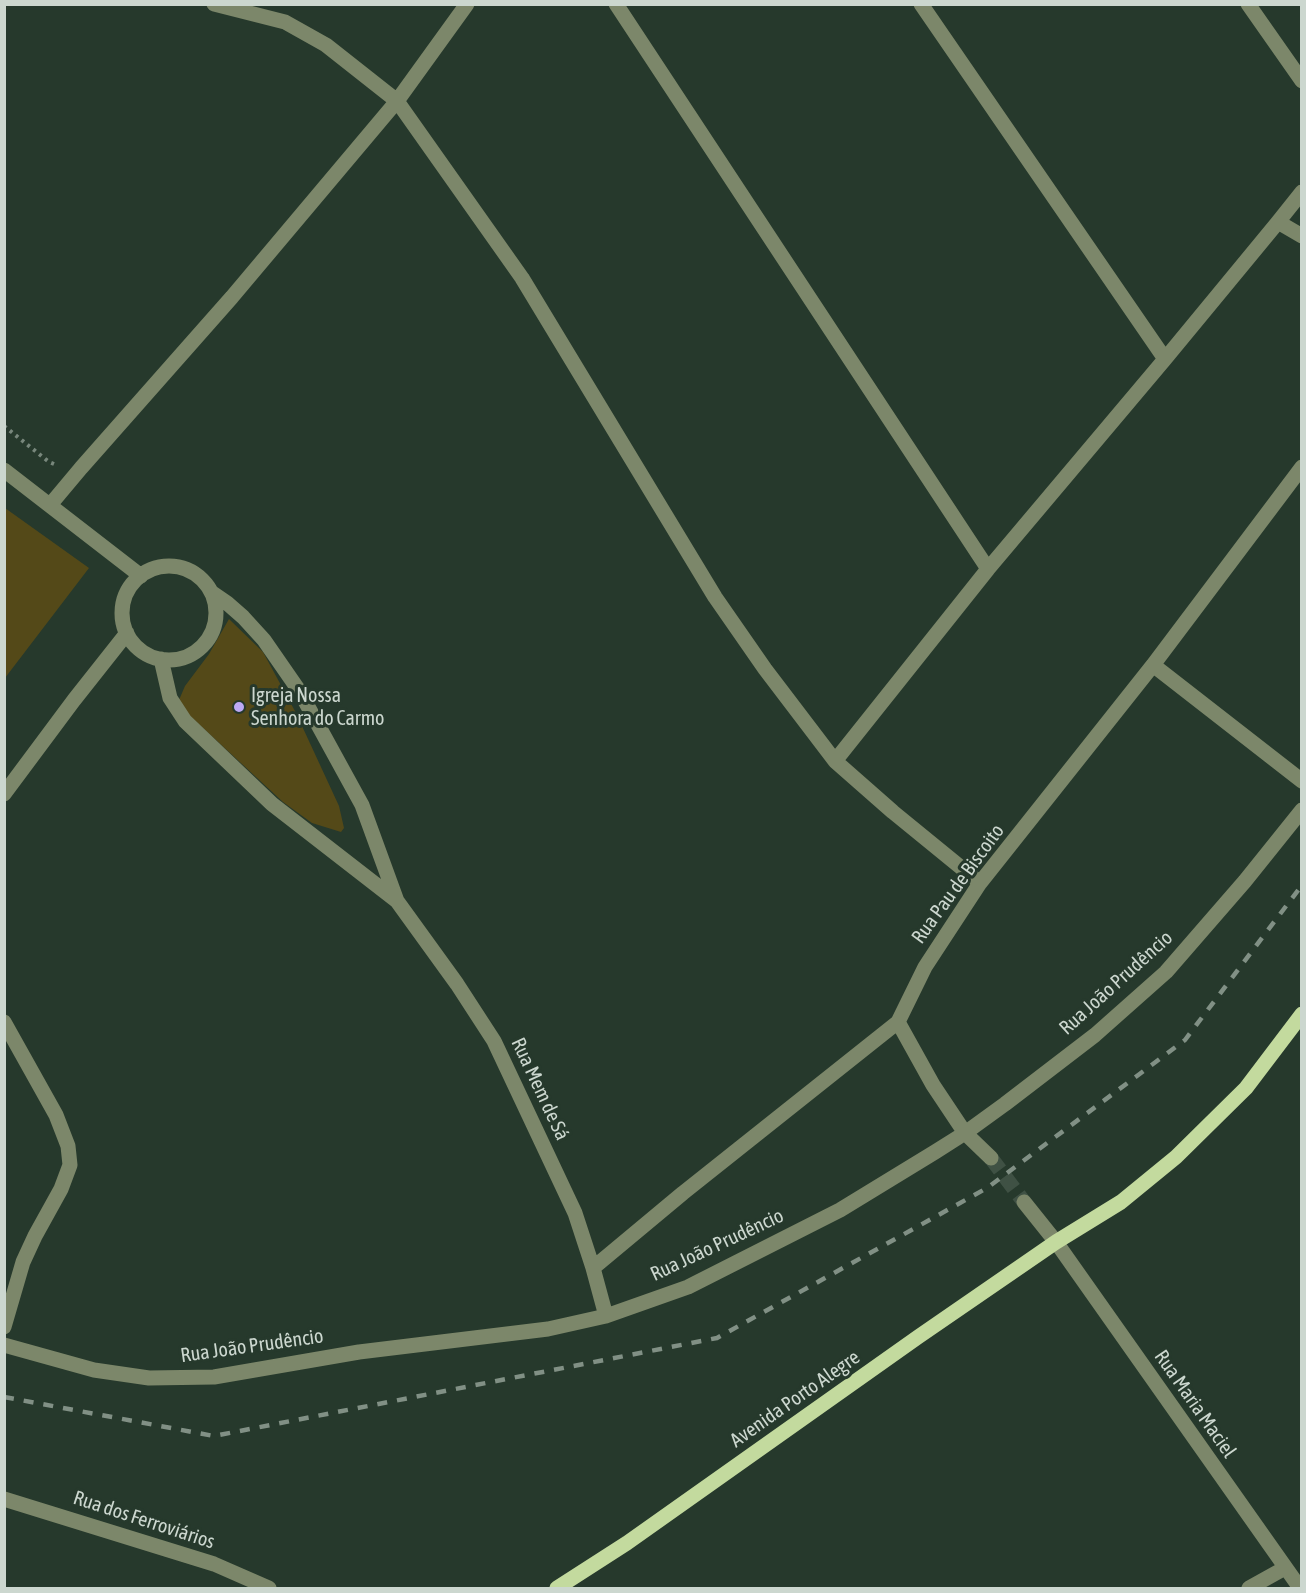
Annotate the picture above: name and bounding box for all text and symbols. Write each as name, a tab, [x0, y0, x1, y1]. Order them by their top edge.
place label: Igreja Nossa Senhora do Carmo	[251, 684, 384, 731]
marker: Igreja Nossa Senhora do Carmo	[232, 700, 246, 714]
street label: Rua Pau de Biscoito	[907, 820, 1009, 948]
street label: Rua João Prudêncio	[1054, 926, 1178, 1040]
street label: Rua Mem de Sá	[506, 1034, 574, 1144]
street label: Rua João Prudêncio	[647, 1204, 787, 1286]
street label: Rua João Prudêncio	[179, 1324, 325, 1368]
street label: Avenida Porto Alegre	[726, 1345, 864, 1453]
street label: Rua Maria Maciel	[1149, 1346, 1241, 1462]
street label: Rua dos Ferroviários	[70, 1486, 218, 1554]

